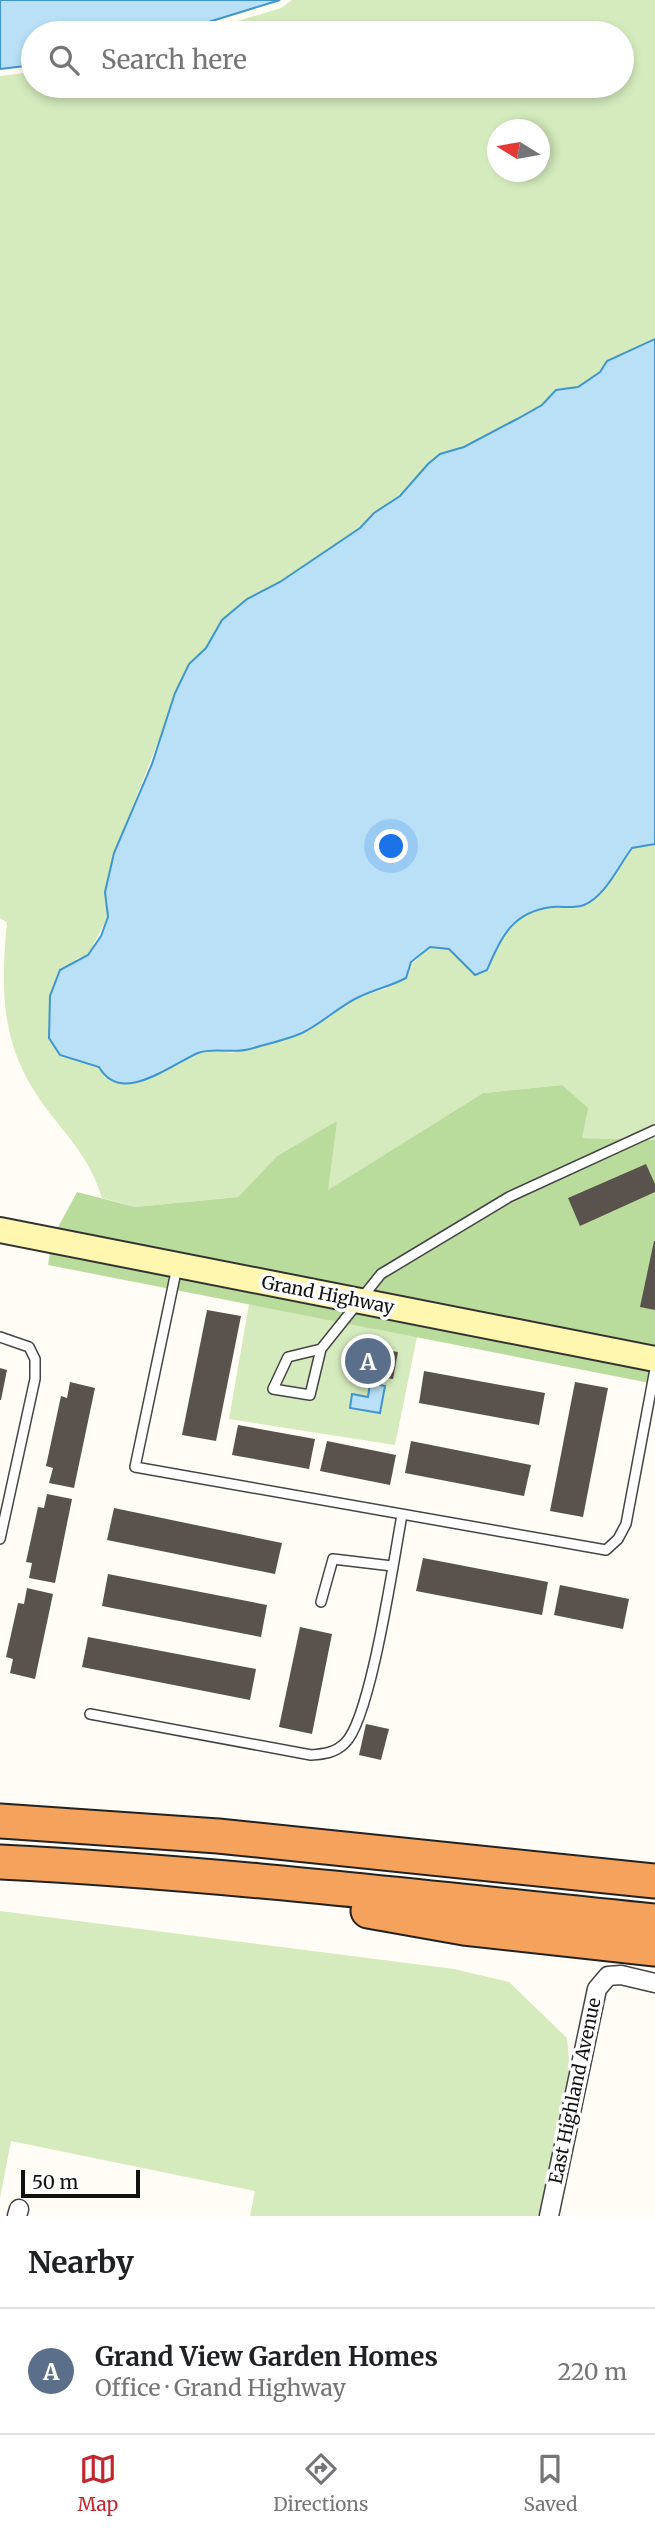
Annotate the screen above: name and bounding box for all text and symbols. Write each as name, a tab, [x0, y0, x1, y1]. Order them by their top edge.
search box	[21, 21, 634, 98]
icon: search	[45, 41, 83, 79]
text: Search here	[101, 43, 247, 76]
north arrow	[487, 119, 550, 182]
your location	[374, 829, 408, 863]
street label: Grand Highway	[260, 1270, 397, 1319]
pin: A	[345, 1335, 391, 1387]
street label: East Highland Avenue	[544, 1996, 605, 2186]
scale bar	[21, 2167, 140, 2199]
text: 50 m	[32, 2170, 78, 2194]
text: Nearby	[28, 2243, 134, 2281]
text: Grand View Garden Homes	[95, 2340, 438, 2373]
text: A	[43, 2357, 59, 2386]
text: 220 m	[557, 2357, 627, 2386]
text: Office · Grand Highway	[95, 2373, 346, 2402]
tab: Map	[78, 2450, 118, 2516]
tab: Directions	[273, 2450, 368, 2516]
tab: Saved	[524, 2450, 577, 2516]

